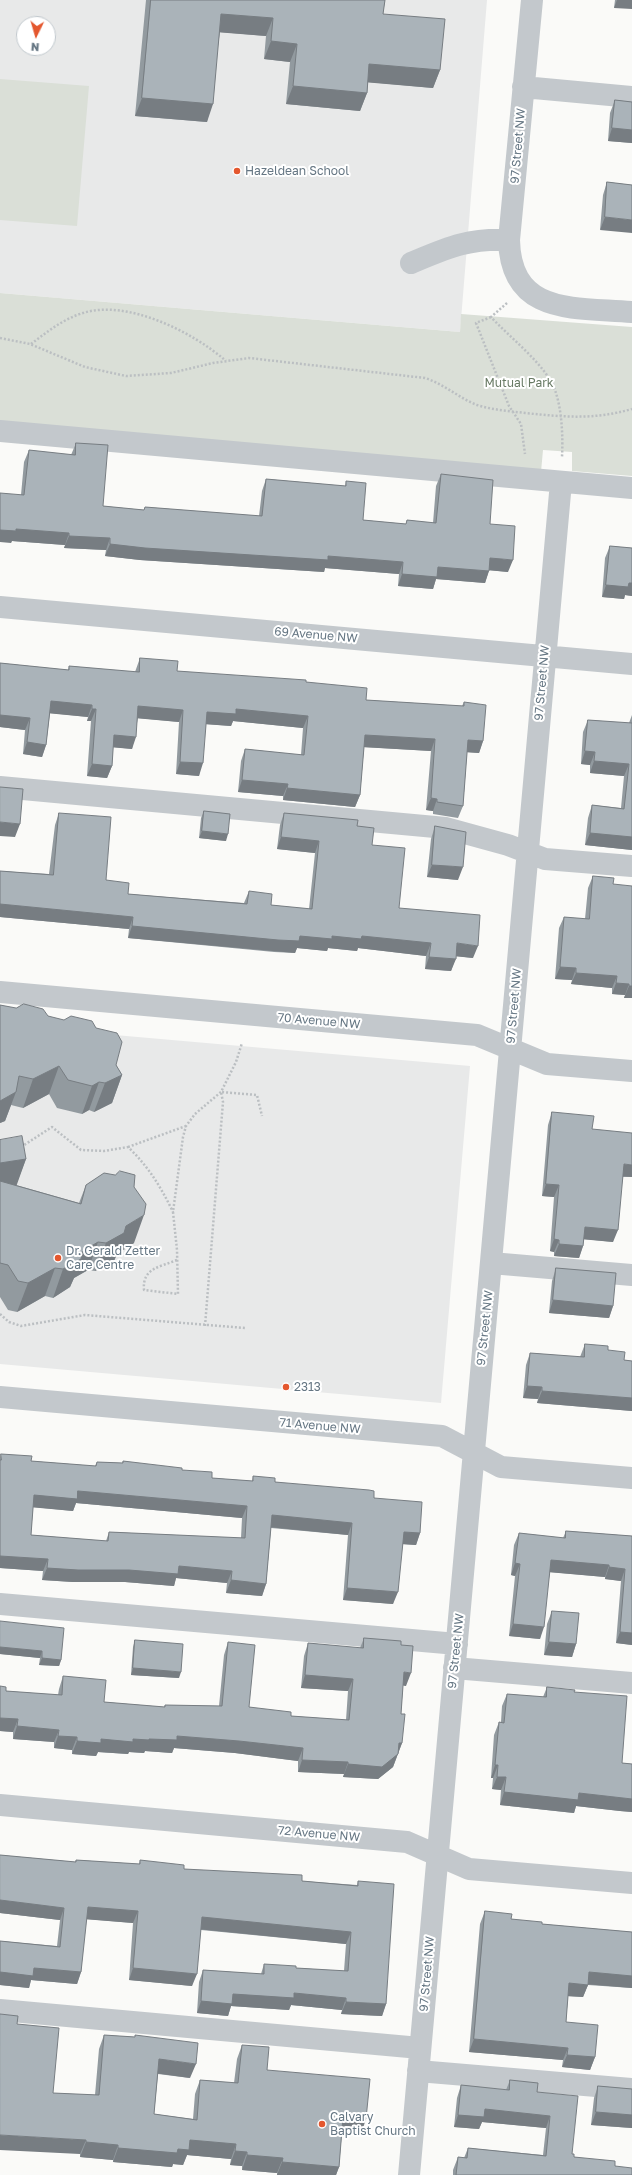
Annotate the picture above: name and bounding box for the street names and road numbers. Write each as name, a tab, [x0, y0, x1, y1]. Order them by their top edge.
street label: 97 Street NW	[508, 108, 528, 184]
street label: 69 Avenue NW	[274, 624, 358, 646]
street label: 97 Street NW	[532, 645, 552, 721]
street label: 97 Street NW	[504, 968, 524, 1044]
street label: 70 Avenue NW	[277, 1010, 361, 1032]
street label: 97 Street NW	[474, 1290, 496, 1366]
street label: 71 Avenue NW	[279, 1415, 361, 1437]
street label: 97 Street NW	[445, 1613, 467, 1689]
street label: 72 Avenue NW	[277, 1823, 361, 1845]
street label: 97 Street NW	[417, 1936, 437, 2012]

